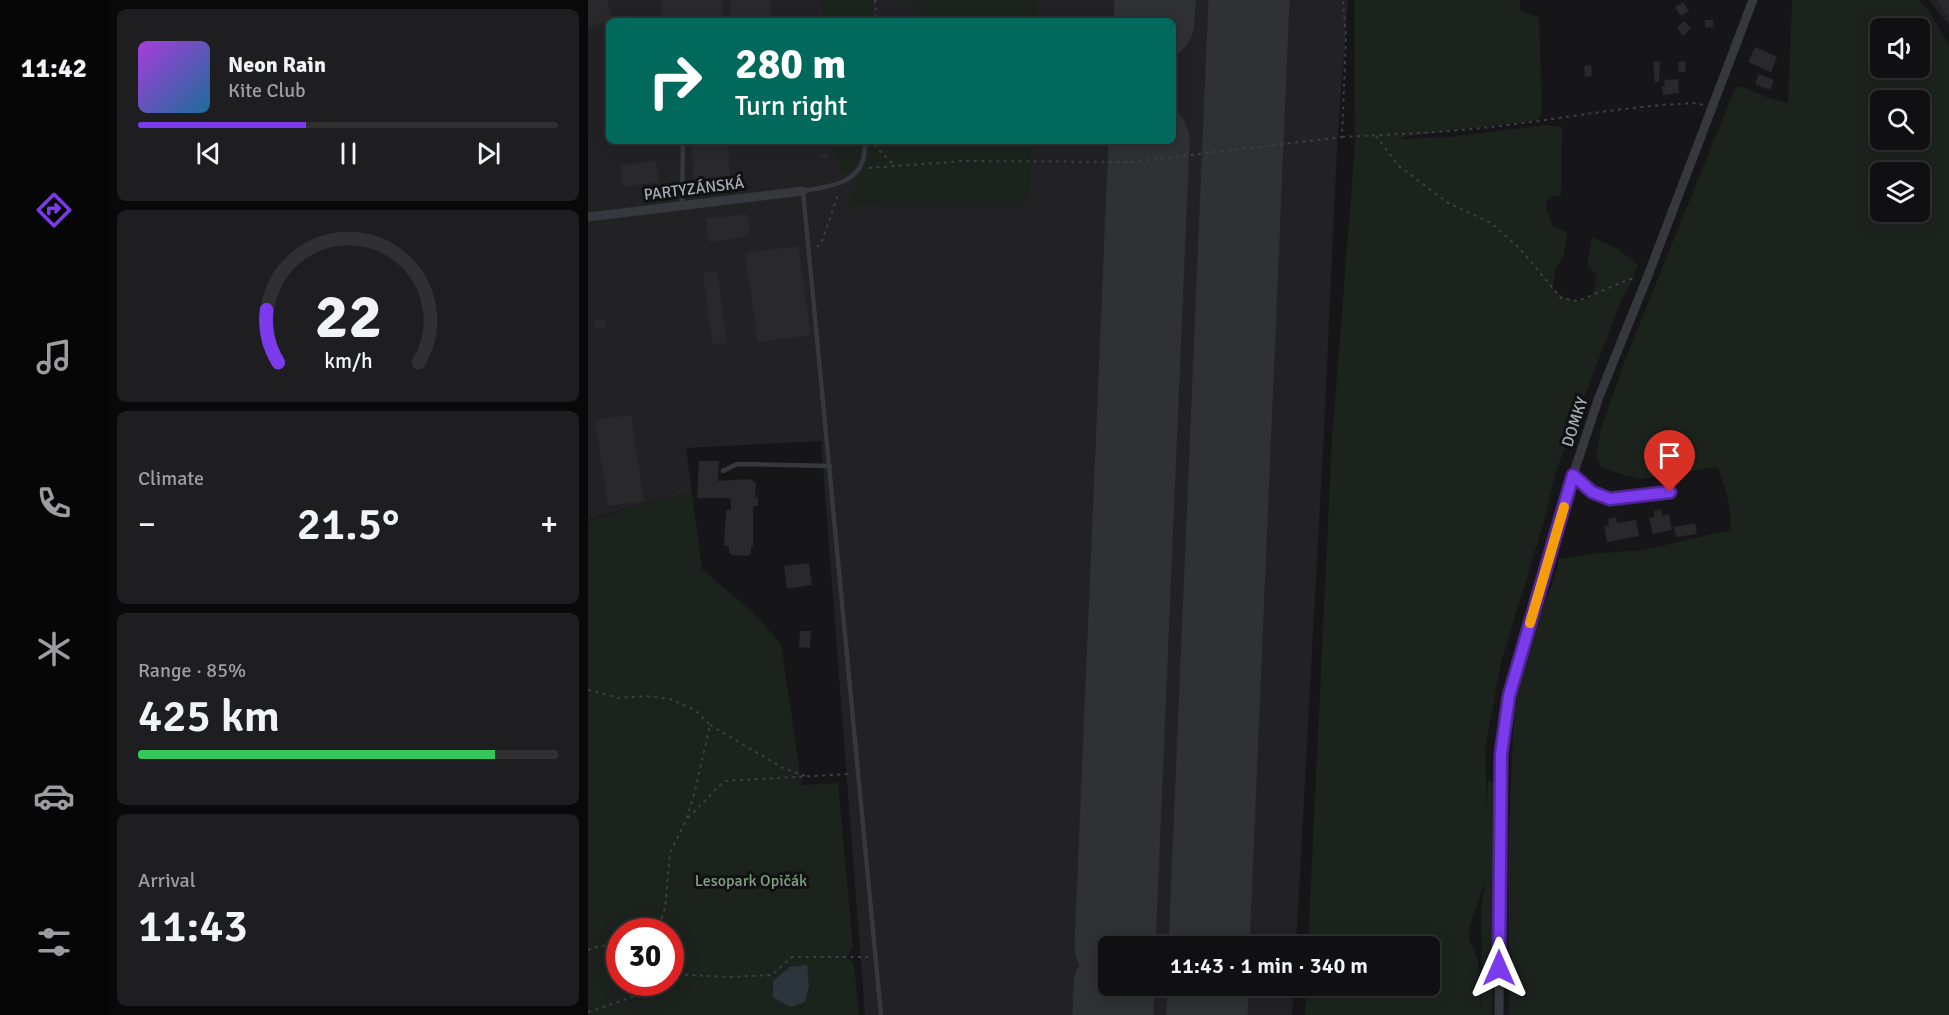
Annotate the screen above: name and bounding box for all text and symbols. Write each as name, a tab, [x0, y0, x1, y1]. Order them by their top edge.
map controls	[1870, 18, 1930, 222]
button: sound	[1870, 18, 1930, 78]
text: 280 m	[735, 39, 846, 90]
icon: right	[636, 42, 714, 120]
text: Neon Rain	[228, 51, 326, 78]
text: 11:42	[21, 52, 87, 85]
text: Kite Club	[228, 78, 306, 103]
text: Turn right	[735, 90, 848, 123]
button: search	[1870, 90, 1930, 150]
icon: previous	[192, 137, 225, 170]
icon: pause	[332, 137, 365, 170]
icon: next	[472, 137, 505, 170]
button: layers	[1870, 162, 1930, 222]
street label: PARTYZÁNSKÁ	[643, 173, 746, 205]
icon: directions	[33, 189, 75, 231]
text: 22	[314, 278, 382, 355]
icon: music	[33, 336, 75, 378]
text: km/h	[324, 349, 372, 375]
street label: DOMKY	[1558, 394, 1592, 450]
pin	[1644, 430, 1695, 492]
icon: arrive	[1653, 439, 1686, 472]
text: Climate	[138, 466, 204, 491]
icon: phone	[33, 482, 75, 524]
text: 21.5°	[297, 497, 399, 552]
text: −	[138, 504, 156, 545]
text: +	[540, 504, 558, 545]
icon: climate	[33, 628, 75, 670]
text: Range · 85%	[138, 658, 246, 683]
text: 425 km	[138, 689, 280, 744]
icon: car	[33, 775, 75, 817]
text: Arrival	[138, 868, 196, 893]
park label: Lesopark Opičák	[695, 871, 807, 891]
text: 11:43	[138, 899, 248, 954]
speed limit sign: 30	[606, 918, 684, 996]
icon: filters	[33, 921, 75, 963]
position arrow	[1467, 936, 1531, 1000]
text: 11:43 · 1 min · 340 m	[1170, 952, 1368, 979]

